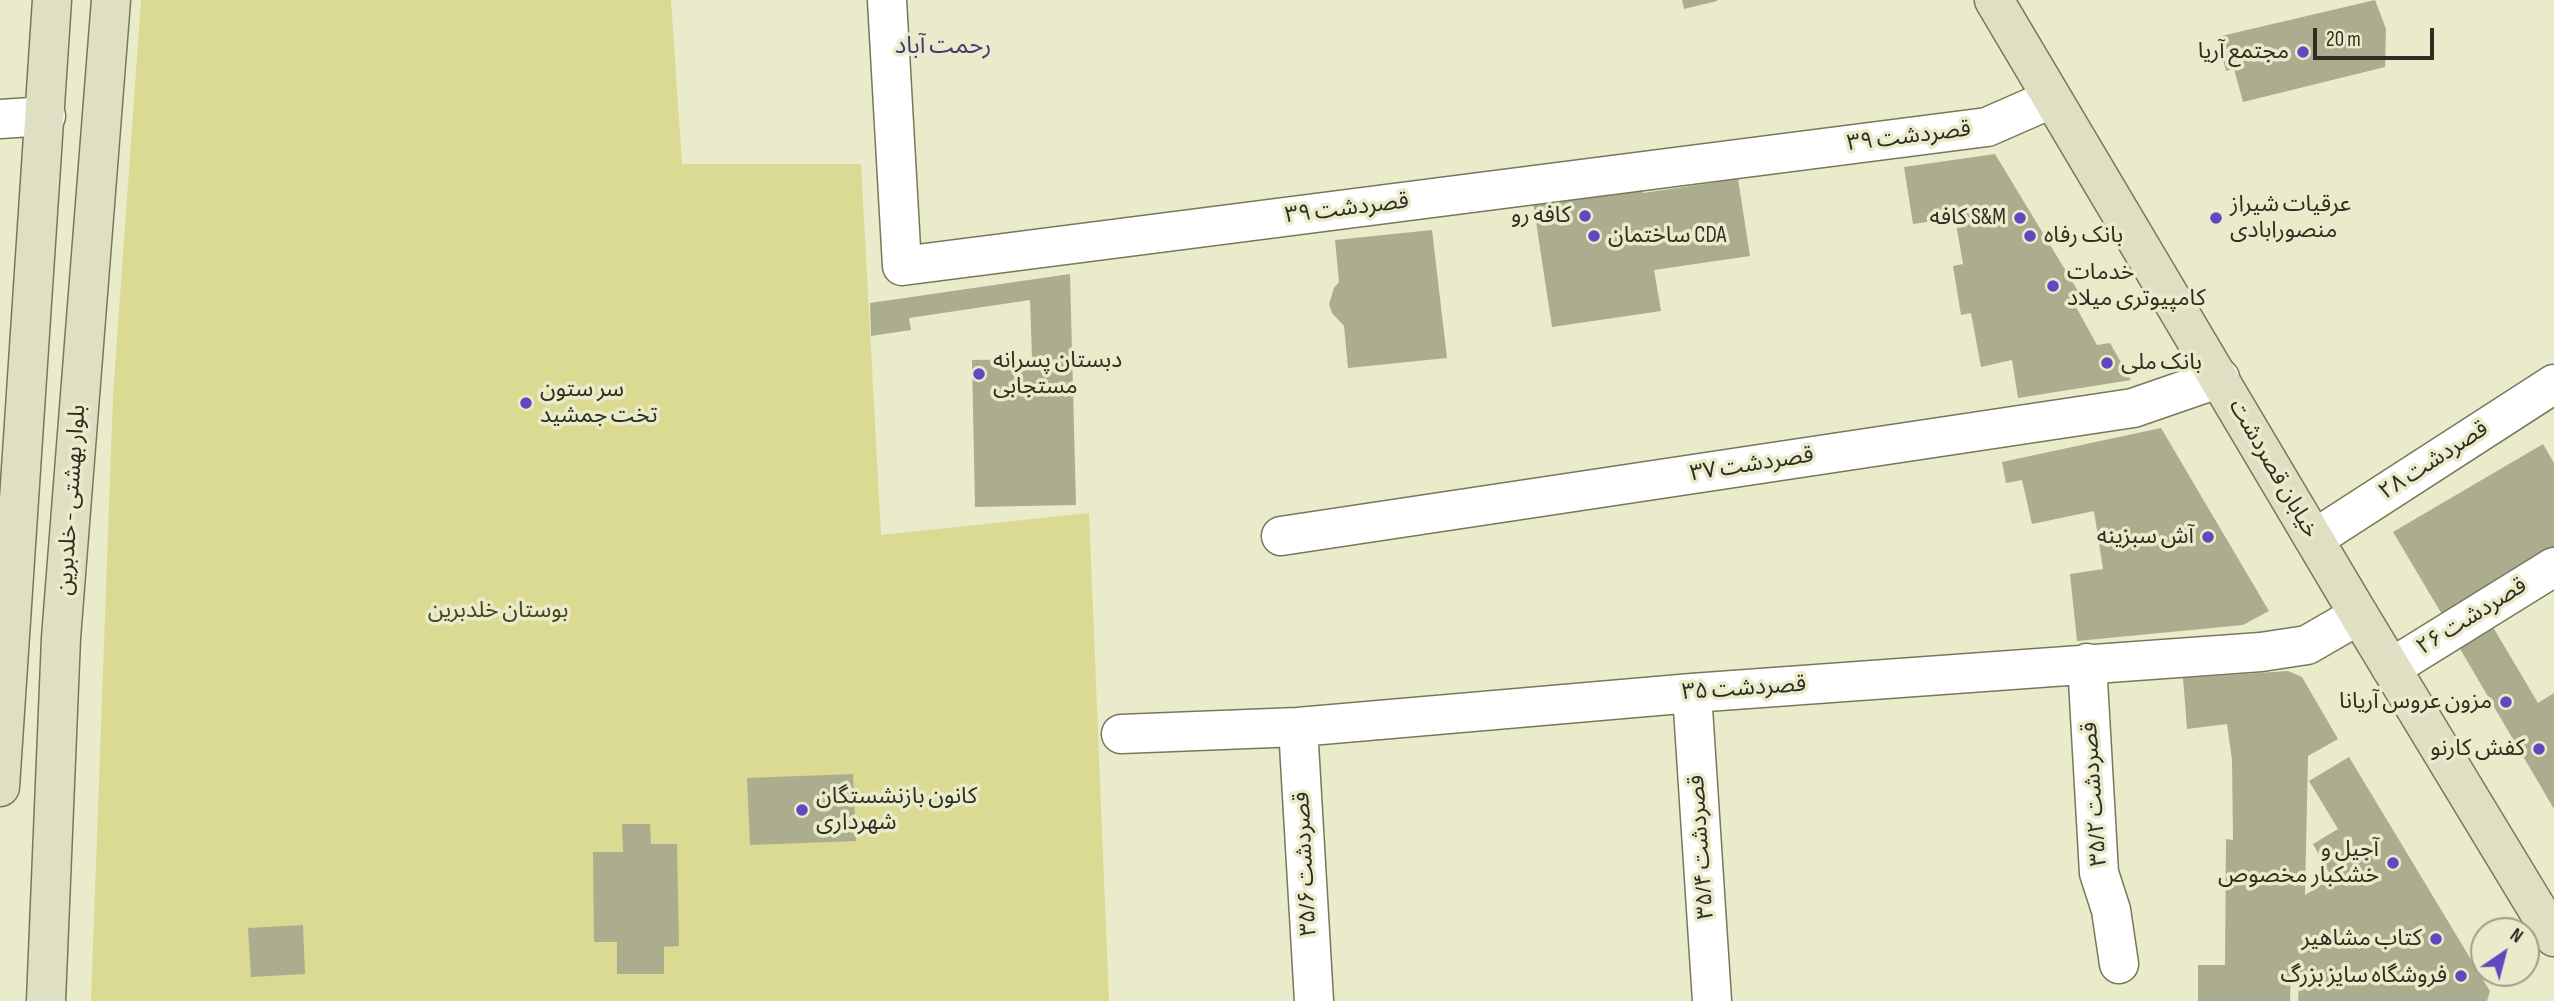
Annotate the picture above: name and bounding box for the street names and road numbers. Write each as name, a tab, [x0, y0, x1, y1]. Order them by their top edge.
street label: قصردشت ۳۹	[1845, 116, 1973, 158]
street label: قصردشت ۳۹	[1283, 188, 1411, 230]
street label: خیابان قصردشت	[2222, 395, 2324, 543]
street label: بلوار بهشتی - خلدبرین	[52, 404, 92, 596]
street label: قصردشت ۲۸	[2374, 415, 2494, 507]
street label: قصردشت ۳۷	[1688, 442, 1816, 488]
street label: قصردشت ۲۶	[2412, 572, 2532, 662]
street label: قصردشت ۳۵	[1681, 671, 1807, 707]
street label: قصردشت ۳۵/۲	[2076, 721, 2114, 867]
street label: قصردشت ۳۵/۴	[1683, 774, 1721, 920]
street label: قصردشت ۳۵/۶	[1288, 791, 1324, 937]

